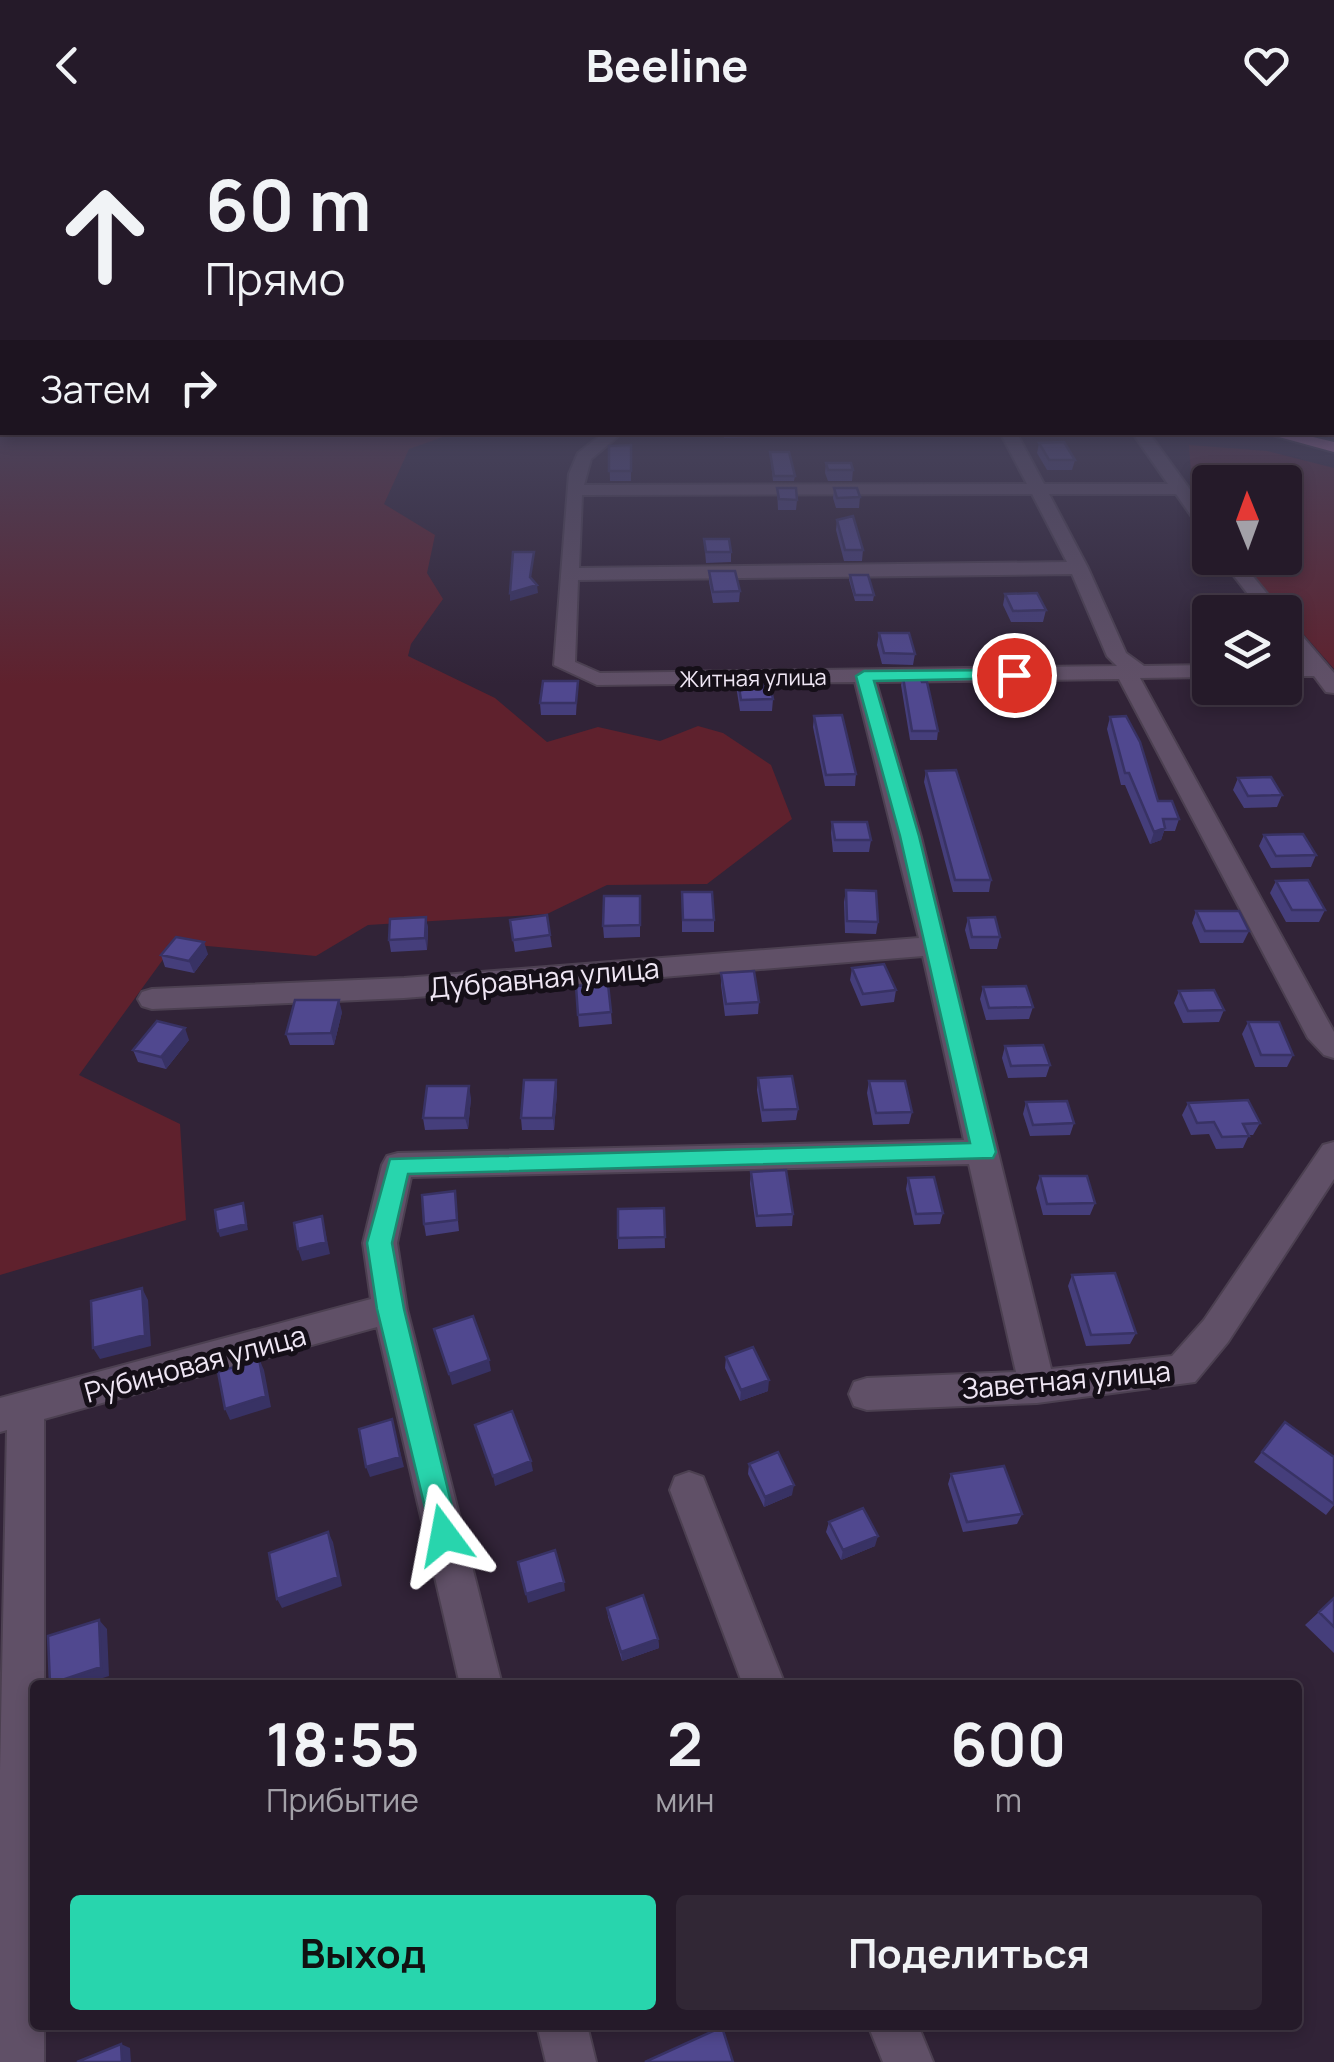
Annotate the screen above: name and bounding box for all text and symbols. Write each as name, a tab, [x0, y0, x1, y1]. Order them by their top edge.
text: Beeline	[586, 34, 748, 96]
icon: back	[40, 38, 95, 93]
icon: heart	[1239, 38, 1294, 93]
text: 60 m	[205, 156, 372, 252]
icon: ahead	[40, 170, 170, 300]
text: Прямо	[205, 247, 345, 309]
icon: right	[171, 360, 226, 415]
text: Затем	[40, 362, 151, 414]
north arrow	[1192, 465, 1302, 575]
map controls	[1192, 465, 1302, 705]
button: layers	[1192, 595, 1302, 705]
pin	[972, 633, 1057, 718]
icon: arrive	[987, 648, 1042, 703]
street label: Житная улица	[679, 662, 827, 694]
street label: Дубравная улица	[427, 948, 661, 1006]
street label: Рубиновая улица	[80, 1315, 310, 1411]
street label: Заветная улица	[960, 1351, 1172, 1407]
position arrow	[392, 1483, 496, 1587]
text: 18:55	[266, 1702, 420, 1784]
text: 2	[667, 1702, 703, 1784]
text: 600	[950, 1702, 1066, 1784]
text: Прибытие	[266, 1778, 419, 1822]
text: мин	[655, 1778, 714, 1822]
text: m	[995, 1778, 1022, 1822]
button: Выход	[70, 1895, 656, 2010]
button: Поделиться	[676, 1895, 1262, 2010]

